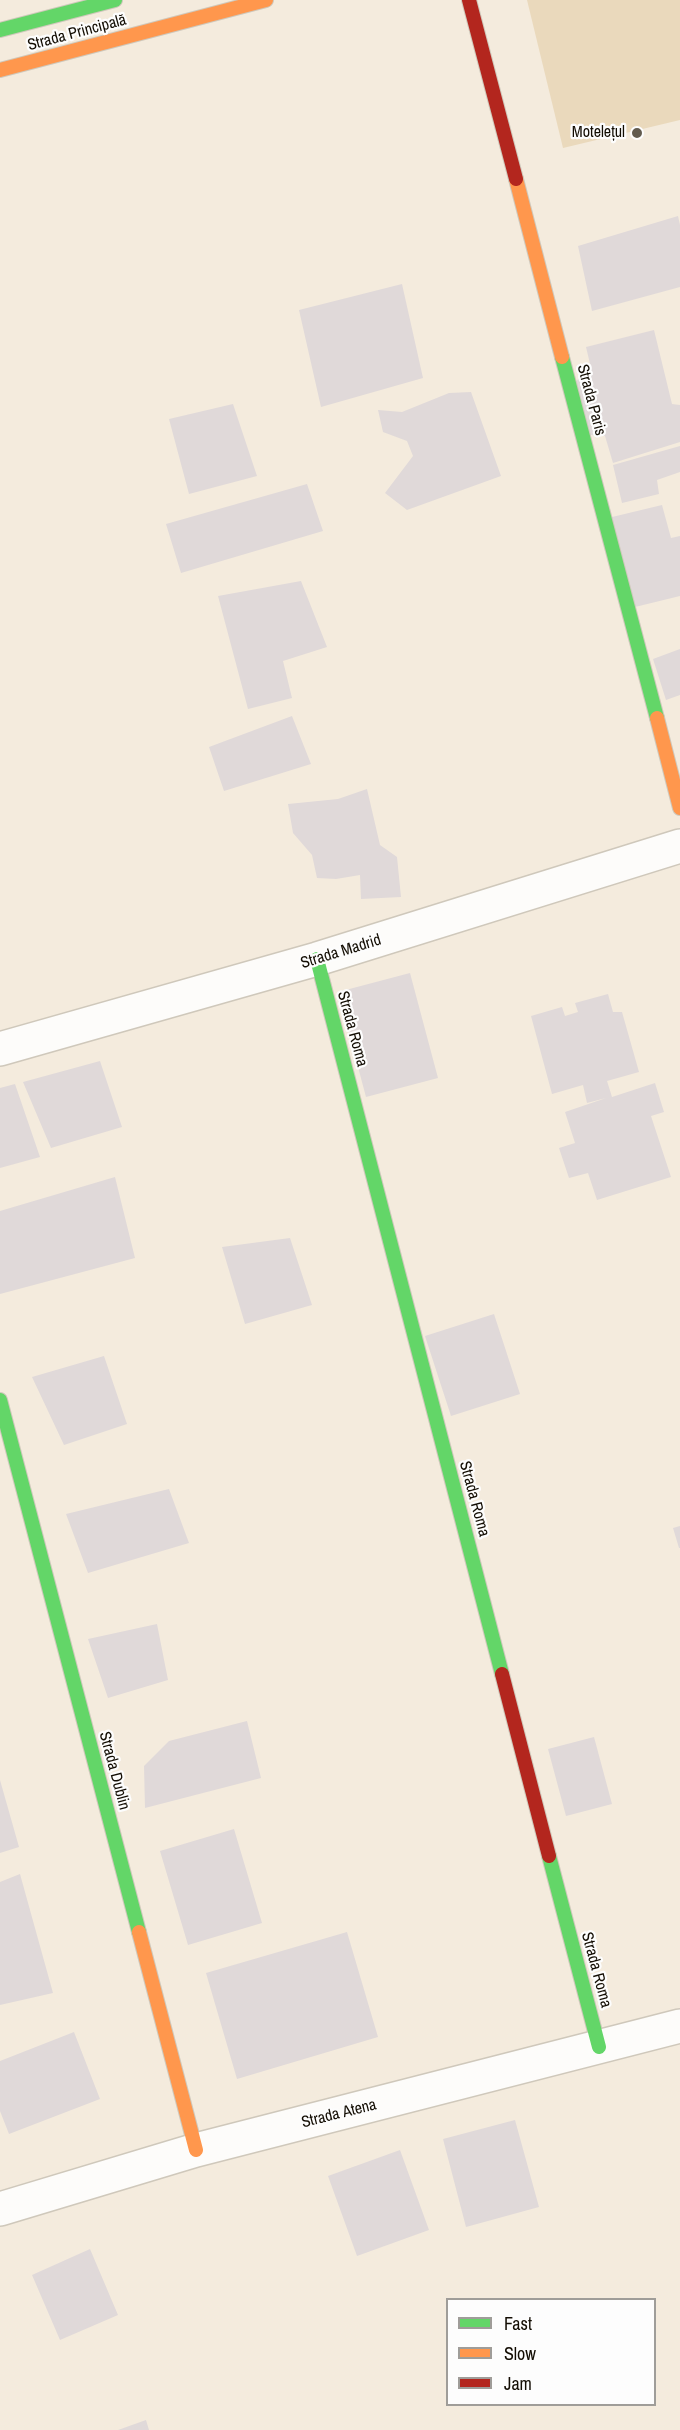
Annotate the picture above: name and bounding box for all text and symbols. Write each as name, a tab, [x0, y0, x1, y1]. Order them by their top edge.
street label: Strada Principală	[26, 11, 128, 55]
place label: Motelețul	[572, 123, 625, 143]
marker: Motelețul	[630, 126, 644, 140]
street label: Strada Paris	[572, 362, 610, 438]
street label: Strada Madrid	[298, 931, 384, 973]
street label: Strada Roma	[333, 989, 371, 1069]
street label: Strada Roma	[455, 1459, 493, 1539]
street label: Strada Dublin	[94, 1730, 134, 1812]
street label: Strada Roma	[577, 1930, 615, 2010]
street label: Strada Atena	[300, 2095, 378, 2133]
legend	[446, 2298, 656, 2406]
text: Fast	[504, 2311, 532, 2336]
text: Slow	[504, 2341, 536, 2366]
text: Jam	[504, 2371, 532, 2396]

